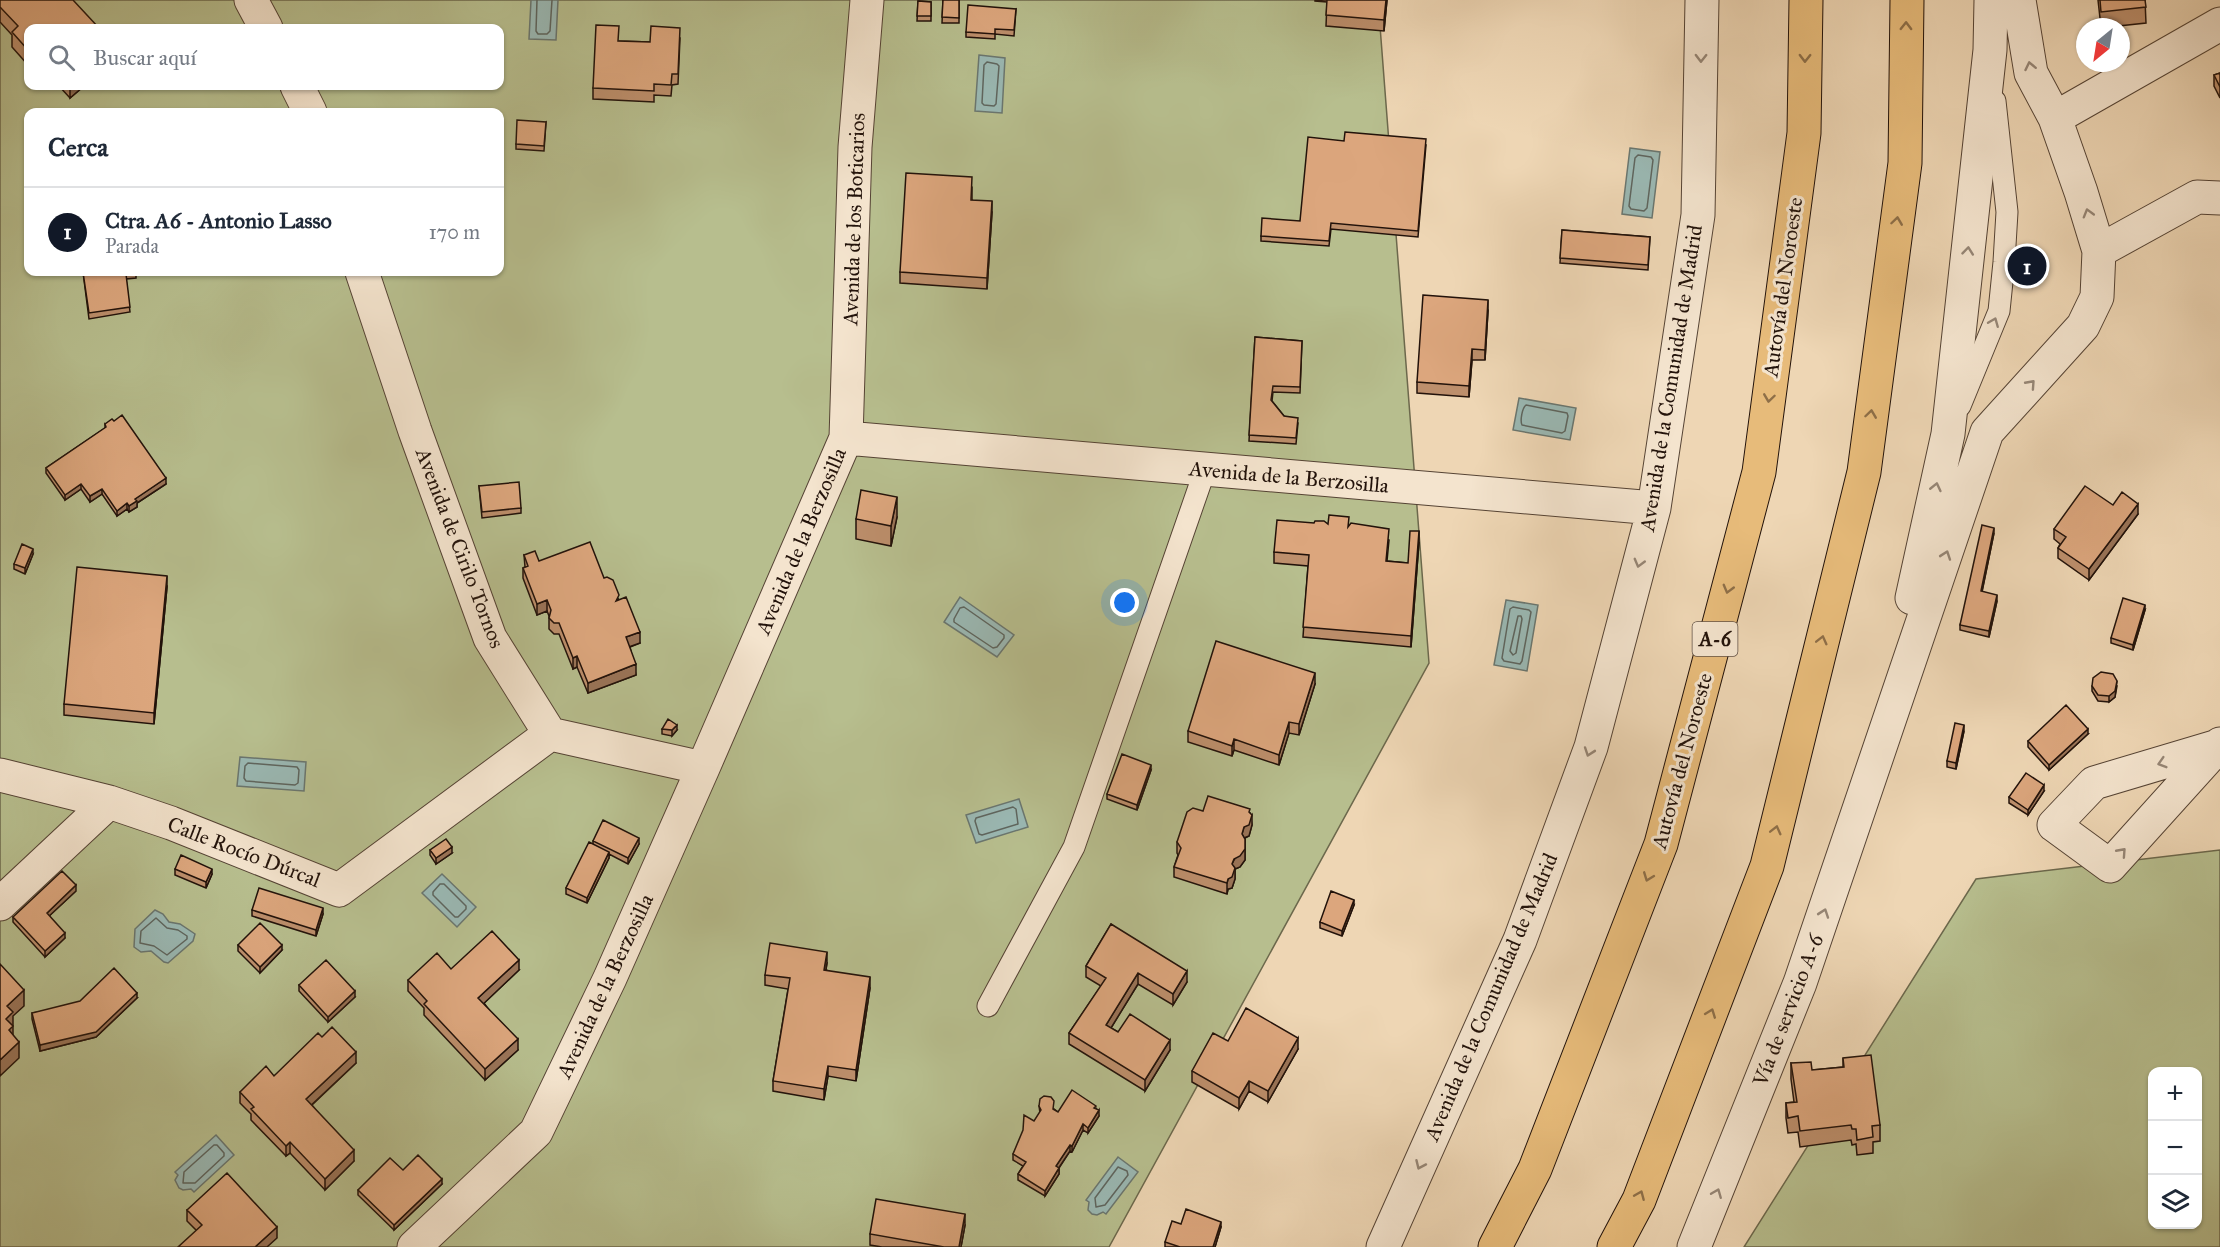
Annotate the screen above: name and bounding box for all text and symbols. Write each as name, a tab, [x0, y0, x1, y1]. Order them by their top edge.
north arrow	[2076, 18, 2130, 72]
one-way arrow	[1900, 22, 1913, 31]
search box	[24, 24, 504, 90]
icon: search	[45, 41, 78, 74]
text: Buscar aquí	[93, 44, 196, 71]
one-way arrow	[1694, 54, 1707, 63]
one-way arrow	[1799, 54, 1811, 63]
one-way arrow	[2024, 61, 2037, 71]
street label: Avenida de los Boticarios	[837, 112, 871, 327]
text: Cerca	[48, 131, 108, 163]
street label: Autovía del Noroeste	[1757, 195, 1809, 379]
text: Ctra. A6 - Antonio Lasso	[105, 207, 332, 234]
one-way arrow	[2083, 208, 2095, 219]
one-way arrow	[1891, 216, 1903, 225]
text: 1	[64, 220, 71, 244]
text: 170 m	[429, 220, 480, 244]
street label: Avenida de la Comunidad de Madrid	[1634, 222, 1708, 534]
text: Parada	[105, 234, 159, 258]
pin: 1	[2008, 244, 2046, 288]
one-way arrow	[1961, 246, 1974, 255]
one-way arrow	[1987, 317, 1999, 328]
one-way arrow	[2024, 380, 2035, 390]
one-way arrow	[1763, 394, 1775, 403]
one-way arrow	[1865, 409, 1877, 418]
street label: Avenida de Cirilo Tornos	[409, 443, 510, 652]
street label: Avenida de la Berzosilla	[749, 444, 852, 639]
street label: Avenida de la Berzosilla	[1187, 455, 1390, 499]
one-way arrow	[1929, 482, 1942, 492]
one-way arrow	[1938, 550, 1951, 561]
one-way arrow	[1634, 557, 1646, 568]
one-way arrow	[1723, 583, 1736, 593]
your location	[1110, 588, 1139, 617]
road number: A-6	[1692, 622, 1738, 656]
one-way arrow	[1815, 636, 1828, 646]
street label: Autovía del Noroeste	[1646, 670, 1718, 853]
one-way arrow	[1583, 746, 1596, 757]
one-way arrow	[2157, 756, 2168, 768]
street label: Calle Rocío Dúrcal	[164, 811, 324, 893]
one-way arrow	[1768, 825, 1781, 835]
one-way arrow	[2115, 848, 2126, 859]
street label: Avenida de la Comunidad de Madrid	[1418, 849, 1564, 1146]
one-way arrow	[1643, 871, 1655, 882]
street label: Avenida de la Berzosilla	[550, 890, 659, 1083]
one-way arrow	[1817, 908, 1830, 919]
street label: Vía de servicio A-6	[1747, 929, 1829, 1091]
one-way arrow	[1703, 1008, 1716, 1019]
map controls	[2148, 1067, 2202, 1229]
button: +	[2148, 1067, 2202, 1121]
button: −	[2148, 1121, 2202, 1175]
one-way arrow	[1415, 1159, 1427, 1170]
button: layers	[2148, 1175, 2202, 1229]
one-way arrow	[1709, 1188, 1722, 1199]
one-way arrow	[1633, 1190, 1645, 1201]

